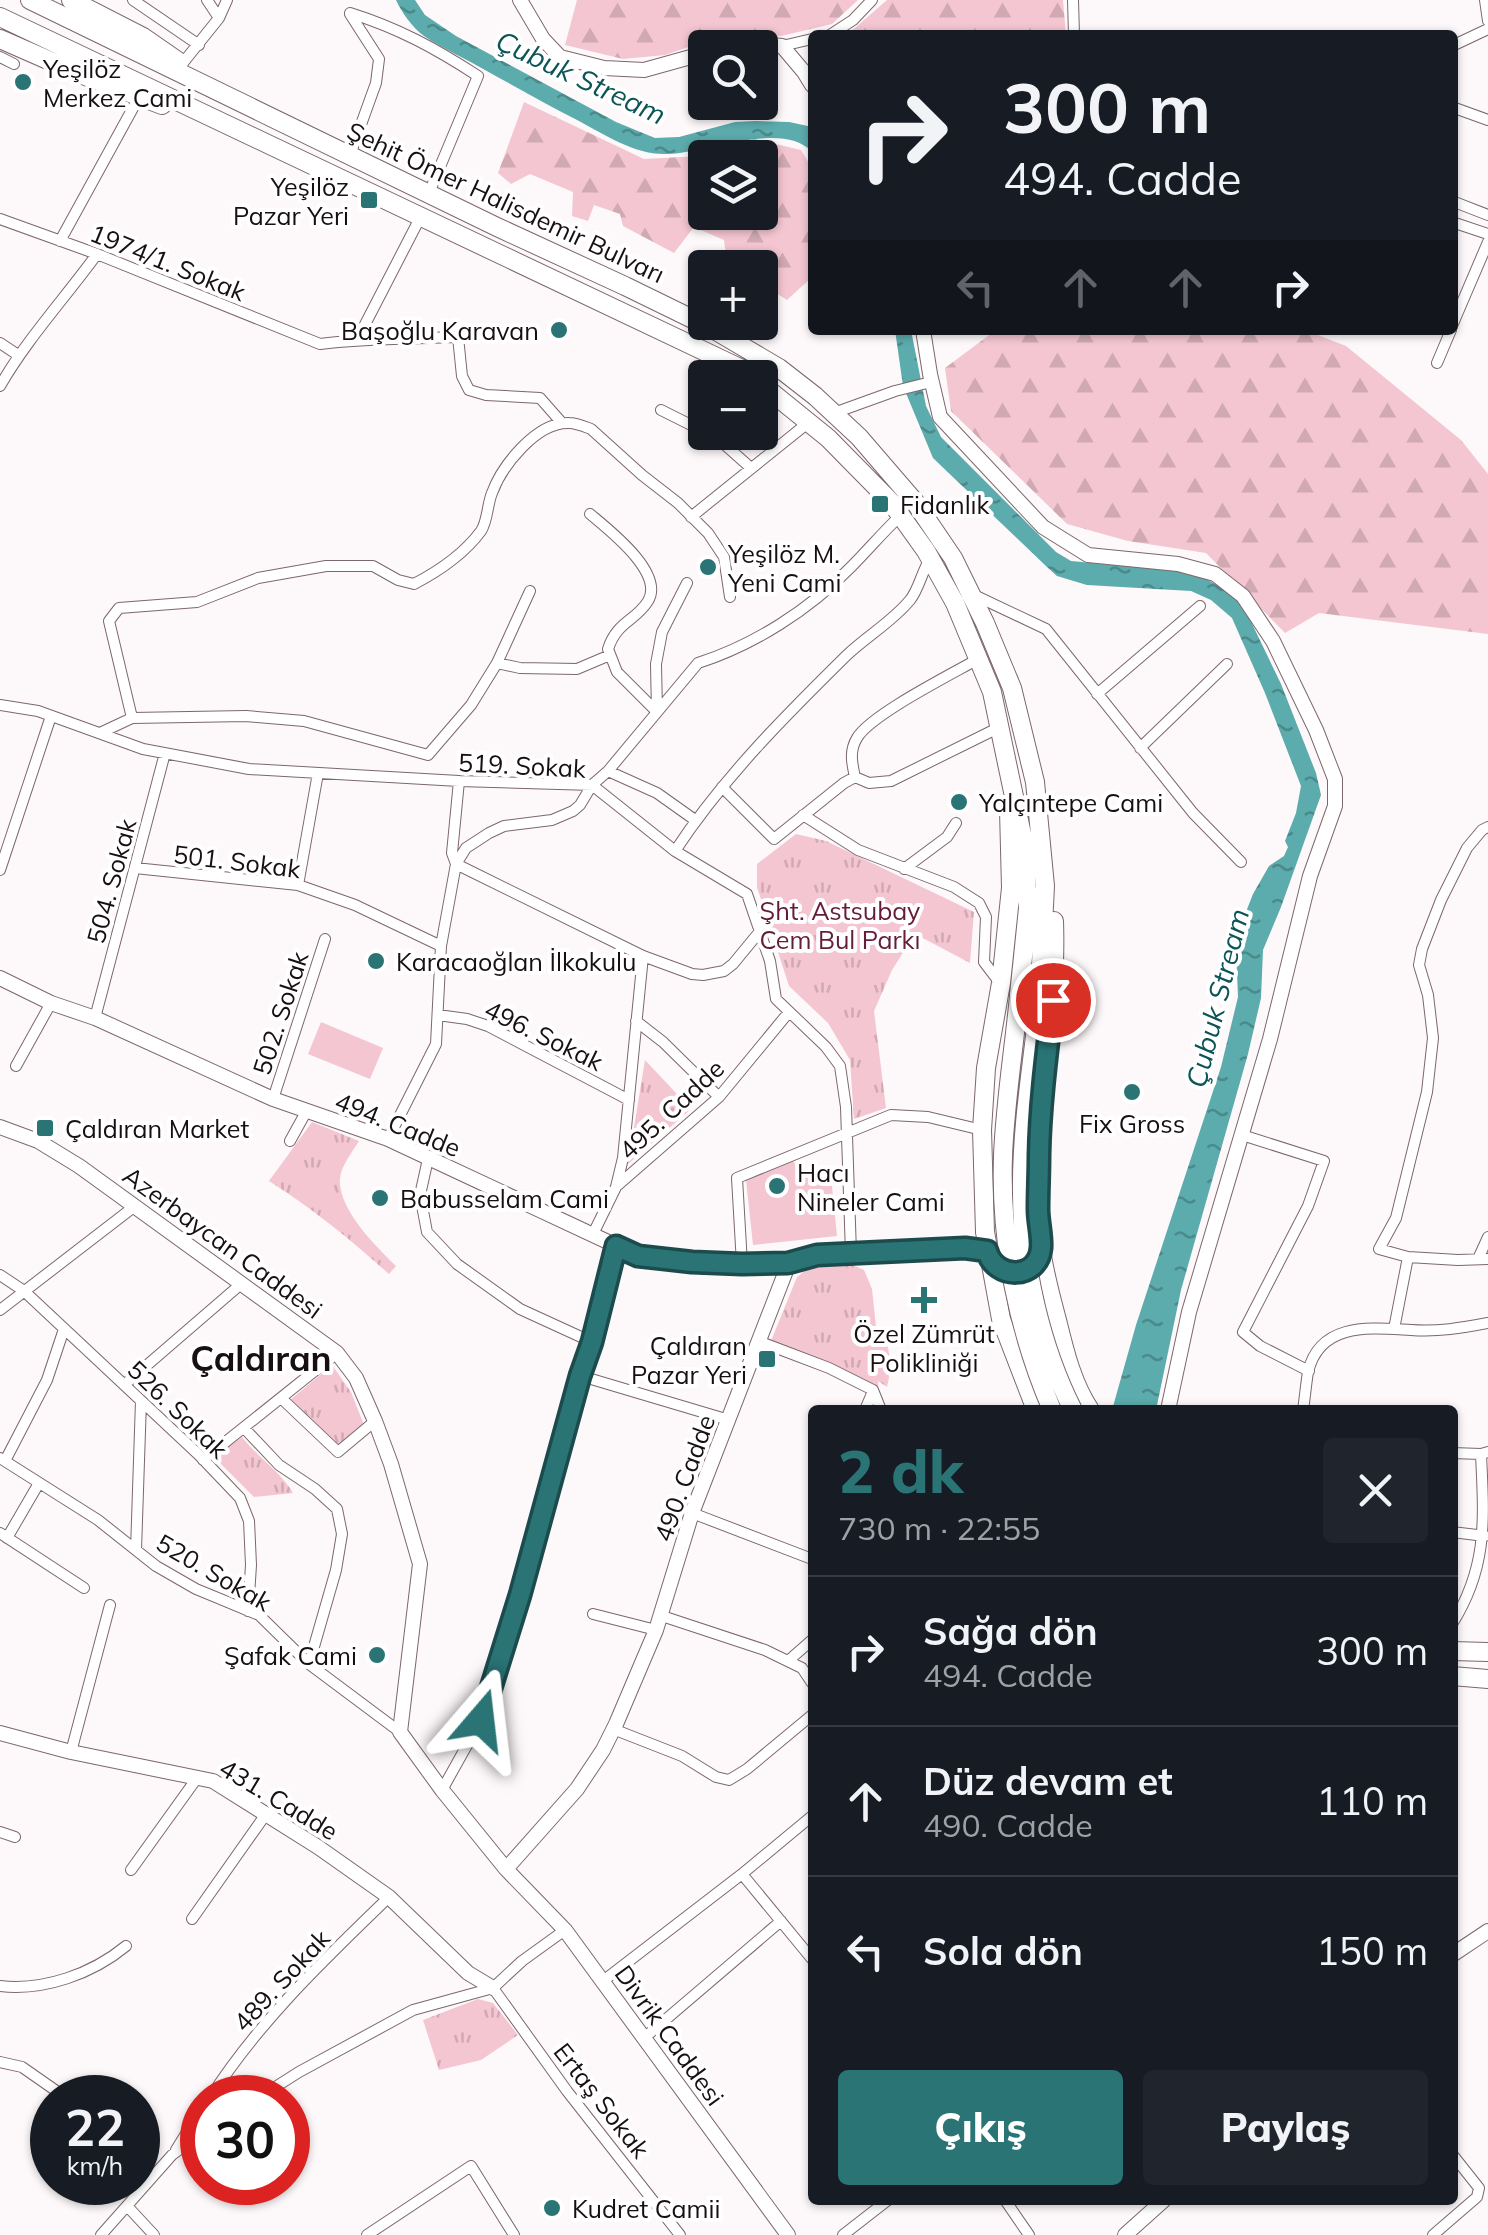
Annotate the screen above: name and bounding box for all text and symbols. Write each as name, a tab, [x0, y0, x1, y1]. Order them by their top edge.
water label: Çubuk Stream	[490, 22, 672, 132]
map controls	[688, 30, 778, 450]
button: search	[688, 30, 778, 120]
place label: Yeşilöz Merkez Cami	[42, 53, 192, 113]
text: 300 m	[1003, 63, 1211, 151]
icon: right	[838, 70, 968, 200]
marker: Yeşilöz Merkez Cami	[12, 71, 34, 93]
street label: Şehit Ömer Halisdemir Bulvarı	[342, 115, 670, 289]
button: layers	[688, 140, 778, 230]
text: 494. Cadde	[1003, 150, 1242, 206]
place label: Yeşilöz Pazar Yeri	[233, 171, 349, 231]
marker: Yeşilöz Pazar Yeri	[358, 189, 380, 211]
street label: 1974/1. Sokak	[86, 217, 251, 308]
button: +	[688, 250, 778, 340]
icon: left	[948, 260, 1003, 315]
icon: ahead	[1053, 260, 1108, 315]
icon: ahead	[1158, 260, 1213, 315]
icon: right	[1263, 260, 1318, 315]
place label: Başoğlu Karavan	[341, 315, 539, 346]
marker: Başoğlu Karavan	[548, 319, 570, 341]
button: −	[688, 360, 778, 450]
place label: Fidanlık	[900, 489, 991, 520]
marker: Fidanlık	[869, 493, 891, 515]
place label: Yeşilöz M. Yeni Cami	[727, 538, 842, 598]
marker: Yeşilöz M. Yeni Cami	[697, 556, 719, 578]
street label: 519. Sokak	[457, 746, 588, 784]
place label: Yalçıntepe Cami	[978, 787, 1163, 818]
marker: Yalçıntepe Cami	[948, 791, 970, 813]
street label: 504. Sokak	[80, 814, 143, 947]
street label: 501. Sokak	[172, 838, 303, 884]
park label: Şht. Astsubay Cem Bul Parkı	[760, 895, 920, 955]
water label: Çubuk Stream	[1178, 905, 1256, 1091]
street label: 502. Sokak	[246, 946, 315, 1079]
place label: Karacaoğlan İlkokulu	[396, 946, 636, 977]
marker: Karacaoğlan İlkokulu	[365, 950, 387, 972]
pin	[1011, 958, 1096, 1043]
icon: arrive	[1026, 973, 1081, 1028]
street label: 496. Sokak	[480, 993, 609, 1077]
street label: 495. Cadde	[612, 1052, 730, 1166]
marker: Fix Gross	[1121, 1081, 1143, 1103]
street label: 494. Cadde	[331, 1085, 465, 1163]
place label: Fix Gross	[1079, 1108, 1185, 1139]
place label: Çaldıran Market	[65, 1113, 249, 1144]
marker: Çaldıran Market	[34, 1117, 56, 1139]
place label: Hacı Nineler Cami	[797, 1157, 945, 1217]
street label: Azerbaycan Caddesi	[117, 1159, 329, 1325]
marker: Hacı Nineler Cami	[766, 1175, 788, 1197]
place label: Babusselam Cami	[400, 1183, 609, 1214]
marker: Babusselam Cami	[369, 1187, 391, 1209]
marker: Özel Zümrüt Polikliniği	[911, 1287, 937, 1313]
place label: Özel Zümrüt Polikliniği	[853, 1318, 995, 1378]
place label: Çaldıran Pazar Yeri	[631, 1330, 747, 1390]
district label: Çaldıran	[190, 1336, 332, 1380]
marker: Çaldıran Pazar Yeri	[756, 1348, 778, 1370]
street label: 526. Sokak	[121, 1353, 236, 1465]
street label: 490. Cadde	[647, 1410, 721, 1546]
text: 2 dk	[838, 1433, 963, 1508]
button: close	[1323, 1438, 1428, 1543]
text: 730 m · 22:55	[838, 1508, 1040, 1548]
street label: 520. Sokak	[151, 1527, 278, 1618]
text: Sağa dön	[923, 1607, 1098, 1655]
icon: right	[838, 1624, 893, 1679]
text: 300 m	[1316, 1627, 1428, 1675]
place label: Şafak Cami	[224, 1640, 357, 1671]
marker: Şafak Cami	[366, 1644, 388, 1666]
text: 494. Cadde	[923, 1655, 1093, 1695]
position arrow	[429, 1668, 533, 1772]
street label: 431. Cadde	[214, 1752, 344, 1846]
text: Düz devam et	[923, 1757, 1173, 1805]
icon: ahead	[838, 1774, 893, 1829]
text: 110 m	[1316, 1777, 1428, 1825]
text: 490. Cadde	[923, 1805, 1093, 1845]
street label: 489. Sokak	[226, 1922, 337, 2037]
icon: left	[838, 1924, 893, 1979]
text: Sola dön	[923, 1927, 1083, 1975]
text: 150 m	[1316, 1927, 1428, 1975]
street label: Divrik Caddesi	[609, 1959, 731, 2111]
street label: Ertaş Sokak	[547, 2036, 657, 2165]
button: Çıkış	[838, 2070, 1123, 2185]
button: Paylaş	[1143, 2070, 1428, 2185]
speed limit sign: 30	[180, 2075, 310, 2205]
text: 22	[65, 2096, 125, 2159]
text: km/h	[67, 2150, 123, 2181]
place label: Kudret Camii	[572, 2193, 720, 2224]
marker: Kudret Camii	[541, 2197, 563, 2219]

